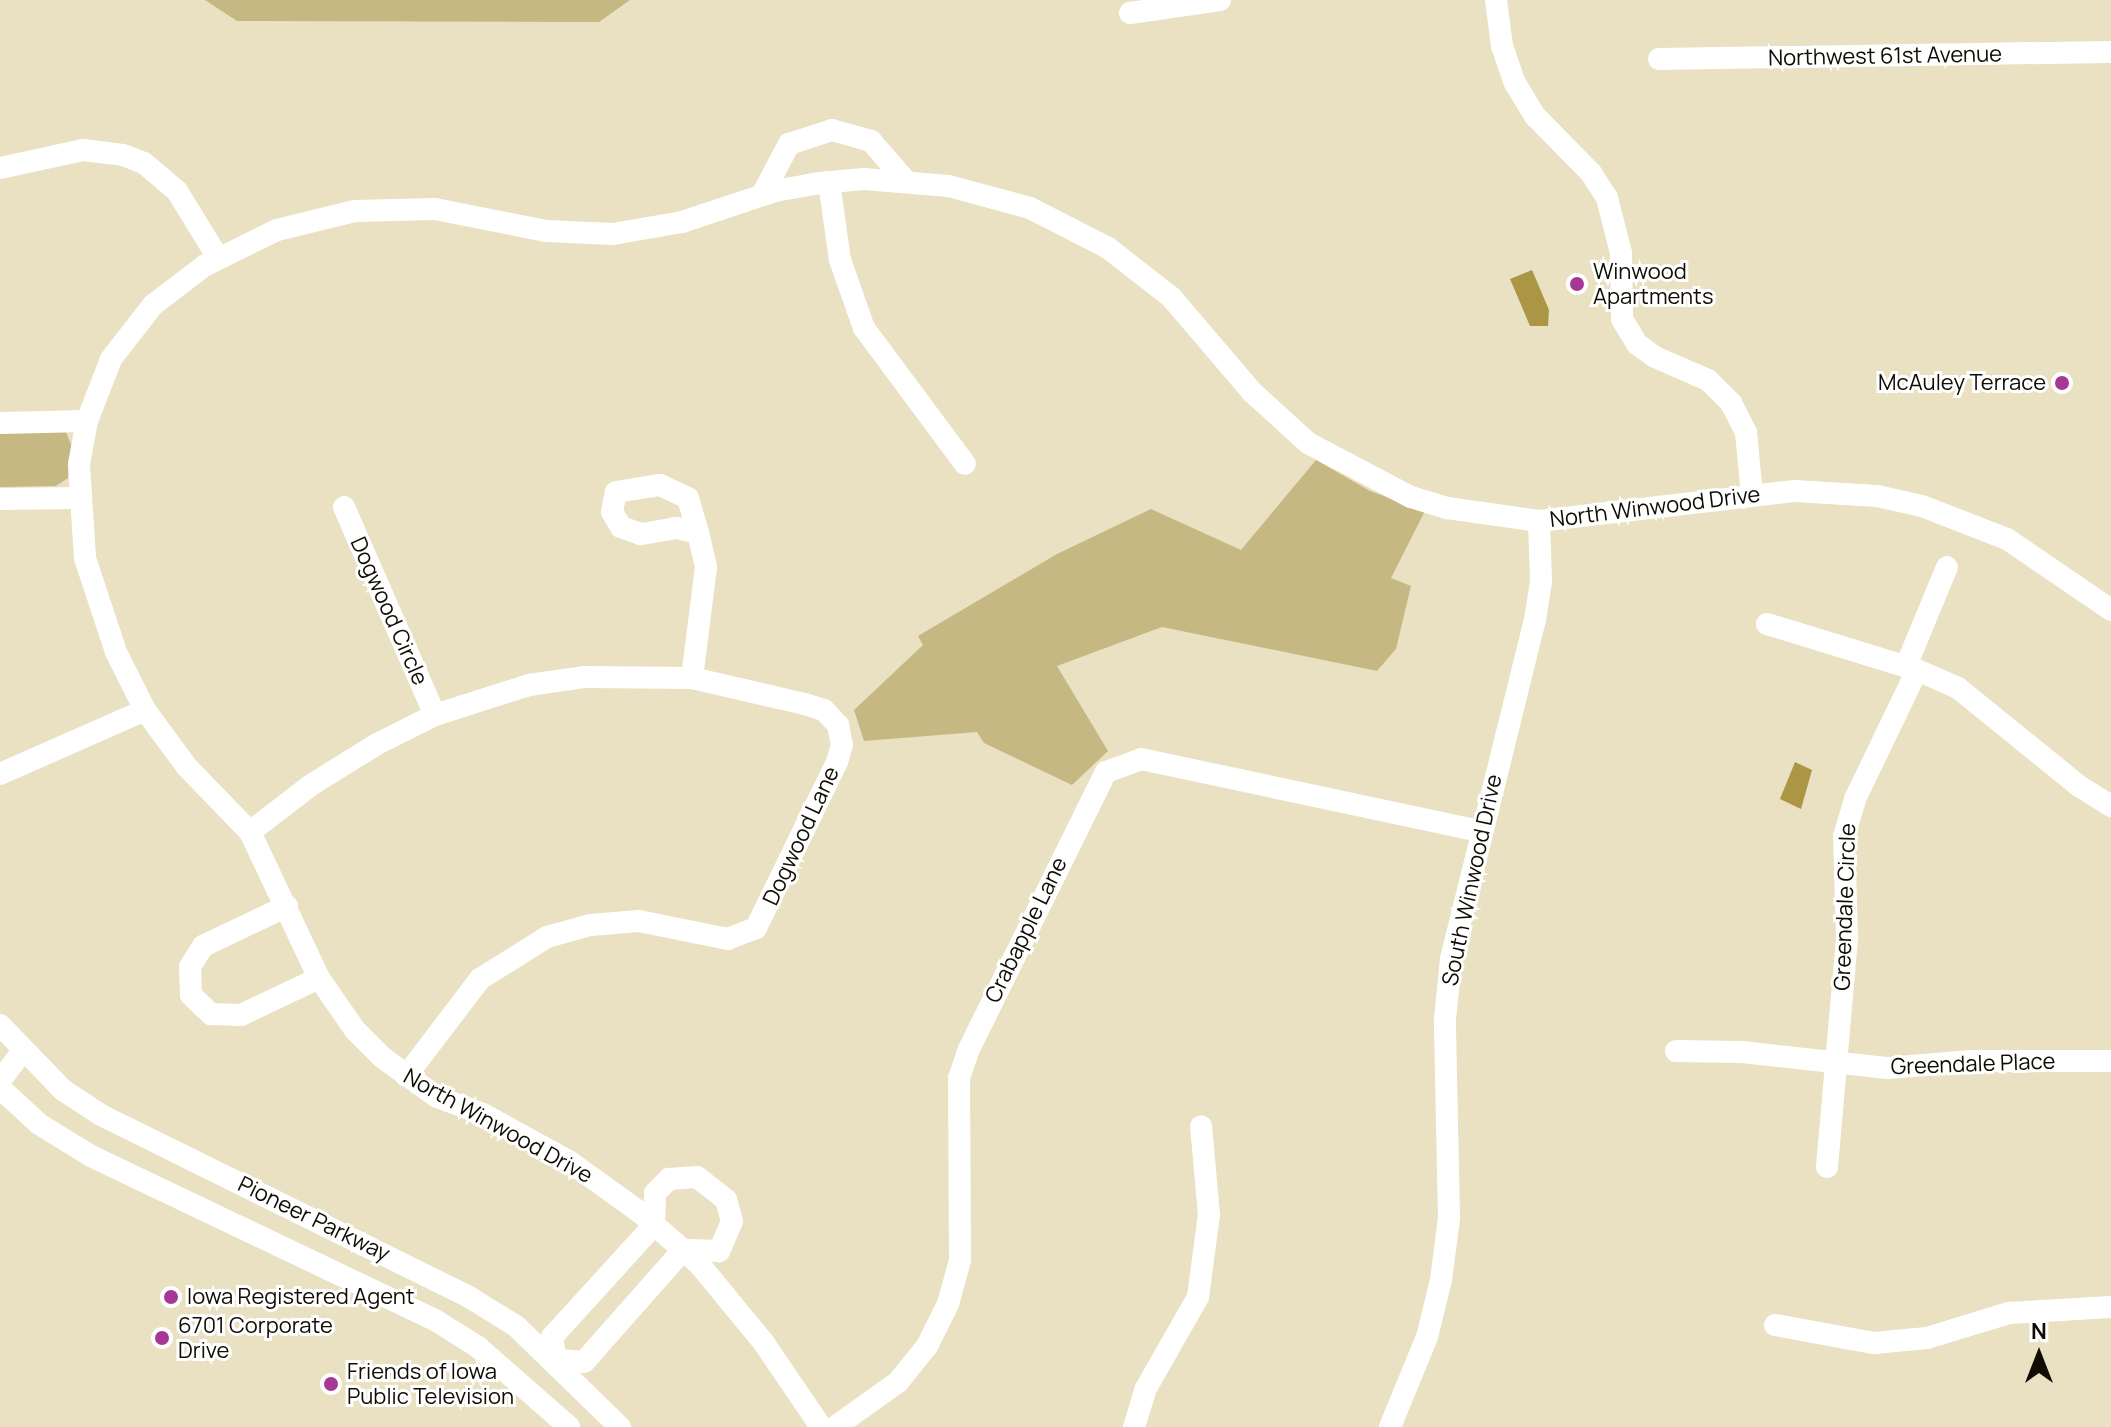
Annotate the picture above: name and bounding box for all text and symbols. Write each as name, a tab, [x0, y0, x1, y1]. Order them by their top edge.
street label: Northwest 61st Avenue	[1768, 41, 2002, 71]
place label: Winwood Apartments	[1593, 258, 1713, 310]
marker: Winwood Apartments	[1568, 275, 1586, 293]
place label: McAuley Terrace	[1878, 370, 2046, 396]
marker: McAuley Terrace	[2053, 374, 2071, 392]
street label: North Winwood Drive	[1548, 481, 1762, 533]
street label: Dogwood Circle	[345, 533, 433, 689]
street label: Dogwood Lane	[757, 762, 845, 910]
street label: South Winwood Drive	[1437, 772, 1507, 988]
street label: Greendale Circle	[1829, 823, 1861, 991]
street label: Crabapple Lane	[979, 853, 1073, 1007]
street label: Greendale Place	[1890, 1048, 2056, 1080]
street label: North Winwood Drive	[399, 1063, 597, 1189]
street label: Pioneer Parkway	[234, 1171, 394, 1267]
place label: Iowa Registered Agent	[187, 1284, 415, 1310]
marker: Iowa Registered Agent	[162, 1288, 180, 1306]
place label: 6701 Corporate Drive	[178, 1312, 333, 1364]
north arrow	[1999, 1315, 2079, 1395]
text: N	[2031, 1316, 2047, 1346]
marker: 6701 Corporate Drive	[153, 1329, 171, 1347]
place label: Friends of Iowa Public Television	[347, 1358, 514, 1410]
marker: Friends of Iowa Public Television	[322, 1375, 340, 1393]

